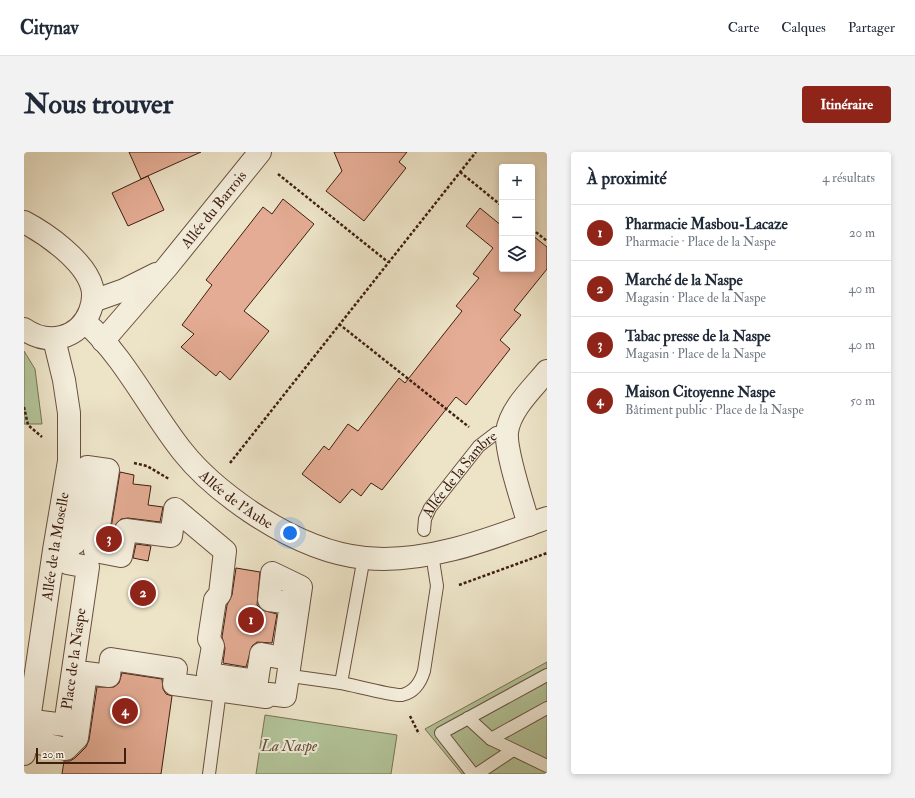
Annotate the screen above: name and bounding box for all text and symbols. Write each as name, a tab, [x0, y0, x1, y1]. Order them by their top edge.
text: Citynav	[20, 16, 79, 40]
text: Carte	[728, 19, 759, 36]
text: Calques	[781, 19, 826, 36]
text: Partager	[848, 19, 895, 36]
button: Itinéraire	[802, 86, 891, 123]
text: Nous trouver	[24, 87, 173, 122]
map controls	[499, 164, 535, 272]
button: +	[499, 164, 535, 200]
street label: Allée du Barrois	[176, 167, 251, 253]
text: À proximité	[587, 168, 667, 189]
text: 4 résultats	[822, 170, 875, 186]
button: −	[499, 200, 535, 236]
text: Pharmacie Masbou-Lacaze	[625, 215, 788, 234]
text: 1	[598, 225, 602, 241]
text: 20 m	[849, 225, 875, 241]
text: Pharmacie · Place de la Naspe	[625, 234, 776, 250]
button: layers	[499, 236, 535, 272]
text: Marché de la Naspe	[625, 271, 743, 290]
text: 2	[597, 281, 603, 297]
text: 40 m	[849, 281, 875, 297]
text: Magasin · Place de la Naspe	[625, 290, 766, 306]
text: Tabac presse de la Naspe	[625, 327, 771, 346]
text: 3	[598, 337, 603, 353]
text: 40 m	[849, 337, 875, 353]
text: Magasin · Place de la Naspe	[625, 346, 766, 362]
text: Maison Citoyenne Naspe	[625, 383, 775, 402]
text: 4	[596, 393, 604, 409]
text: 50 m	[850, 393, 875, 409]
text: Bâtiment public · Place de la Naspe	[625, 402, 804, 418]
street label: Allée de la Sambre	[417, 426, 501, 521]
street label: Allée de l'Aube	[194, 465, 277, 533]
street label: Allée de la Moselle	[37, 491, 73, 603]
your location	[280, 523, 300, 543]
pin: 3	[96, 524, 122, 554]
pin: 2	[130, 578, 156, 608]
pin: 1	[238, 605, 264, 635]
street label: Place de la Naspe	[57, 607, 92, 711]
pin: 4	[112, 696, 138, 726]
park label: La Naspe	[260, 737, 318, 756]
scale bar	[36, 746, 126, 765]
text: 20 m	[42, 748, 64, 761]

